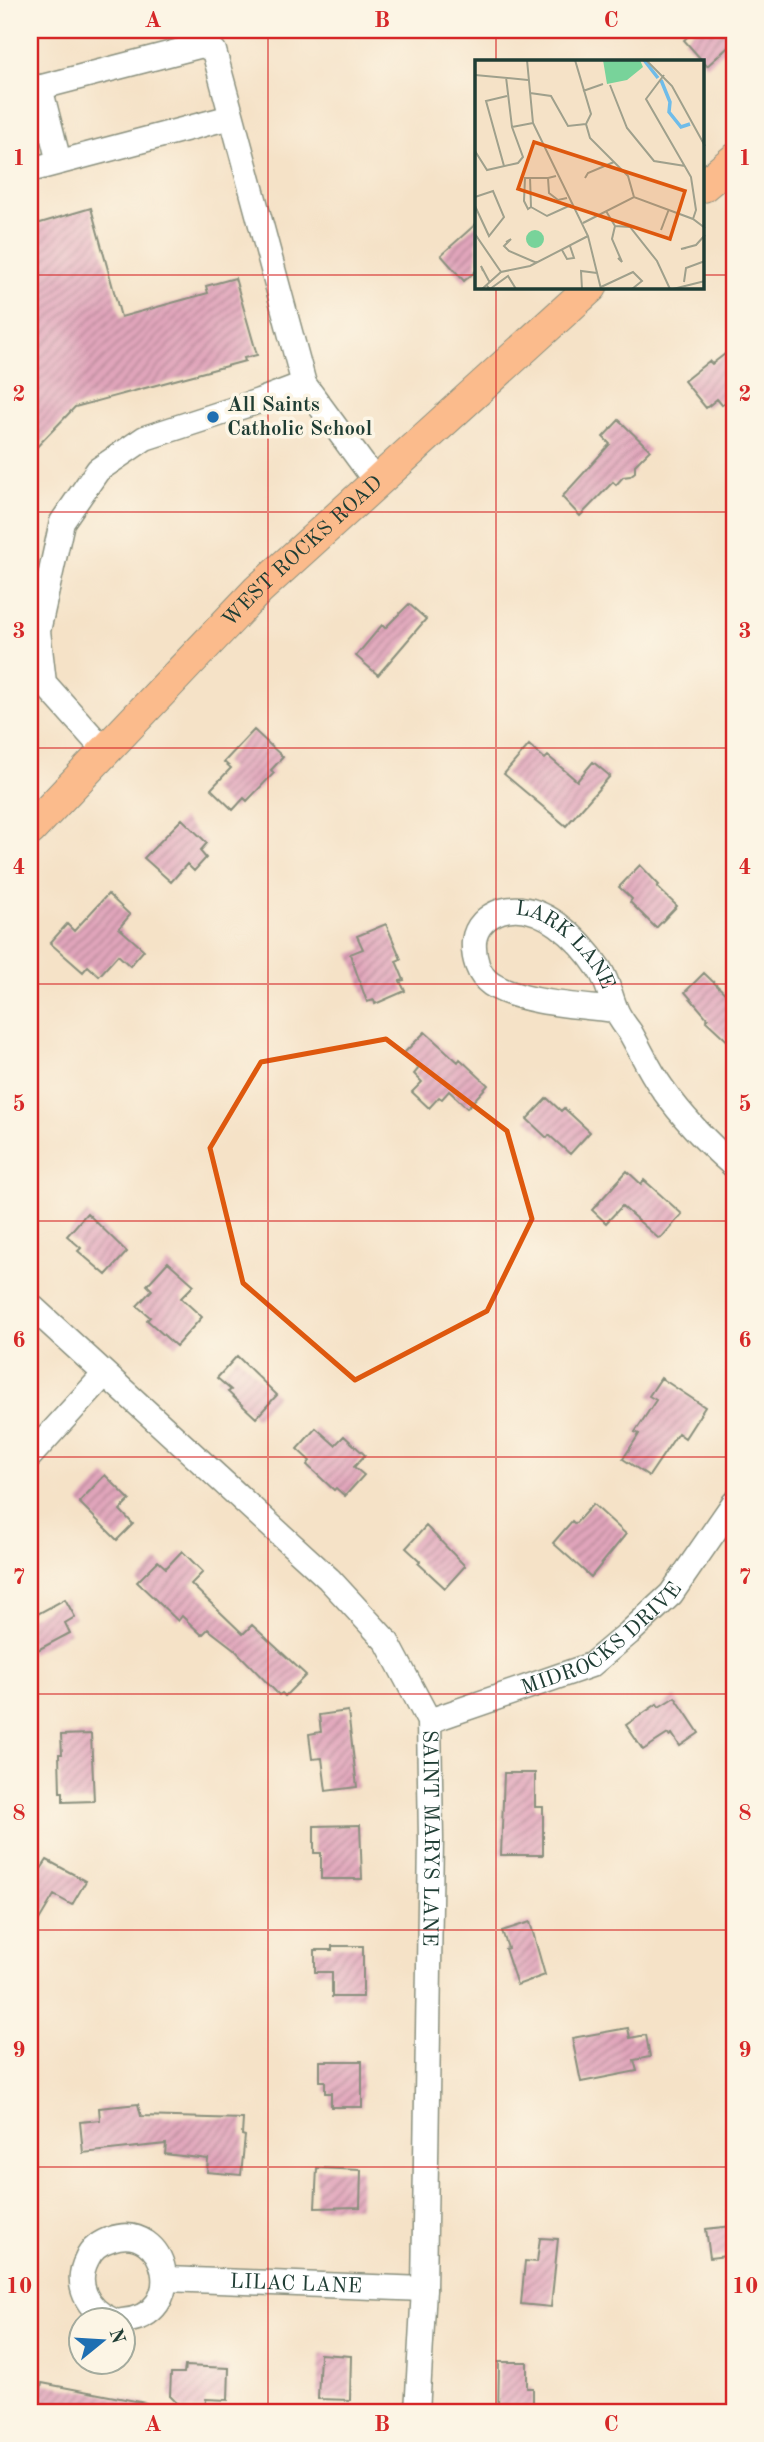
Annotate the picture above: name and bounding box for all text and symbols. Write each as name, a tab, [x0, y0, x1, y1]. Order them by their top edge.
text: A	[144, 9, 162, 32]
text: B	[374, 9, 390, 32]
text: C	[603, 9, 619, 32]
inset map	[475, 60, 704, 289]
text: 1	[12, 147, 26, 170]
text: 1	[738, 147, 752, 170]
text: 2	[12, 383, 26, 406]
text: 2	[738, 383, 752, 406]
place label: All Saints Catholic School	[227, 395, 372, 440]
marker: All Saints Catholic School	[205, 409, 221, 425]
street label: WEST ROCKS ROAD	[219, 472, 387, 631]
text: 3	[12, 620, 26, 643]
text: 3	[738, 620, 752, 643]
text: 4	[12, 856, 26, 879]
text: 4	[738, 856, 752, 879]
street label: LARK LANE	[514, 898, 618, 992]
text: 5	[12, 1093, 26, 1116]
text: 5	[738, 1093, 752, 1116]
text: 6	[12, 1329, 26, 1352]
text: 6	[738, 1329, 752, 1352]
text: 7	[12, 1566, 26, 1589]
text: 7	[738, 1566, 752, 1589]
street label: MIDROCKS DRIVE	[518, 1579, 686, 1699]
street label: SAINT MARYS LANE	[419, 1730, 442, 1947]
text: 8	[12, 1802, 26, 1825]
text: 8	[738, 1802, 752, 1825]
text: 9	[12, 2039, 26, 2062]
text: 9	[738, 2039, 752, 2062]
street label: LILAC LANE	[229, 2271, 362, 2297]
text: 10	[6, 2275, 32, 2298]
text: 10	[732, 2275, 758, 2298]
north arrow	[66, 2306, 136, 2376]
text: N	[105, 2327, 127, 2347]
text: A	[144, 2413, 162, 2436]
text: B	[374, 2413, 390, 2436]
text: C	[603, 2413, 619, 2436]

